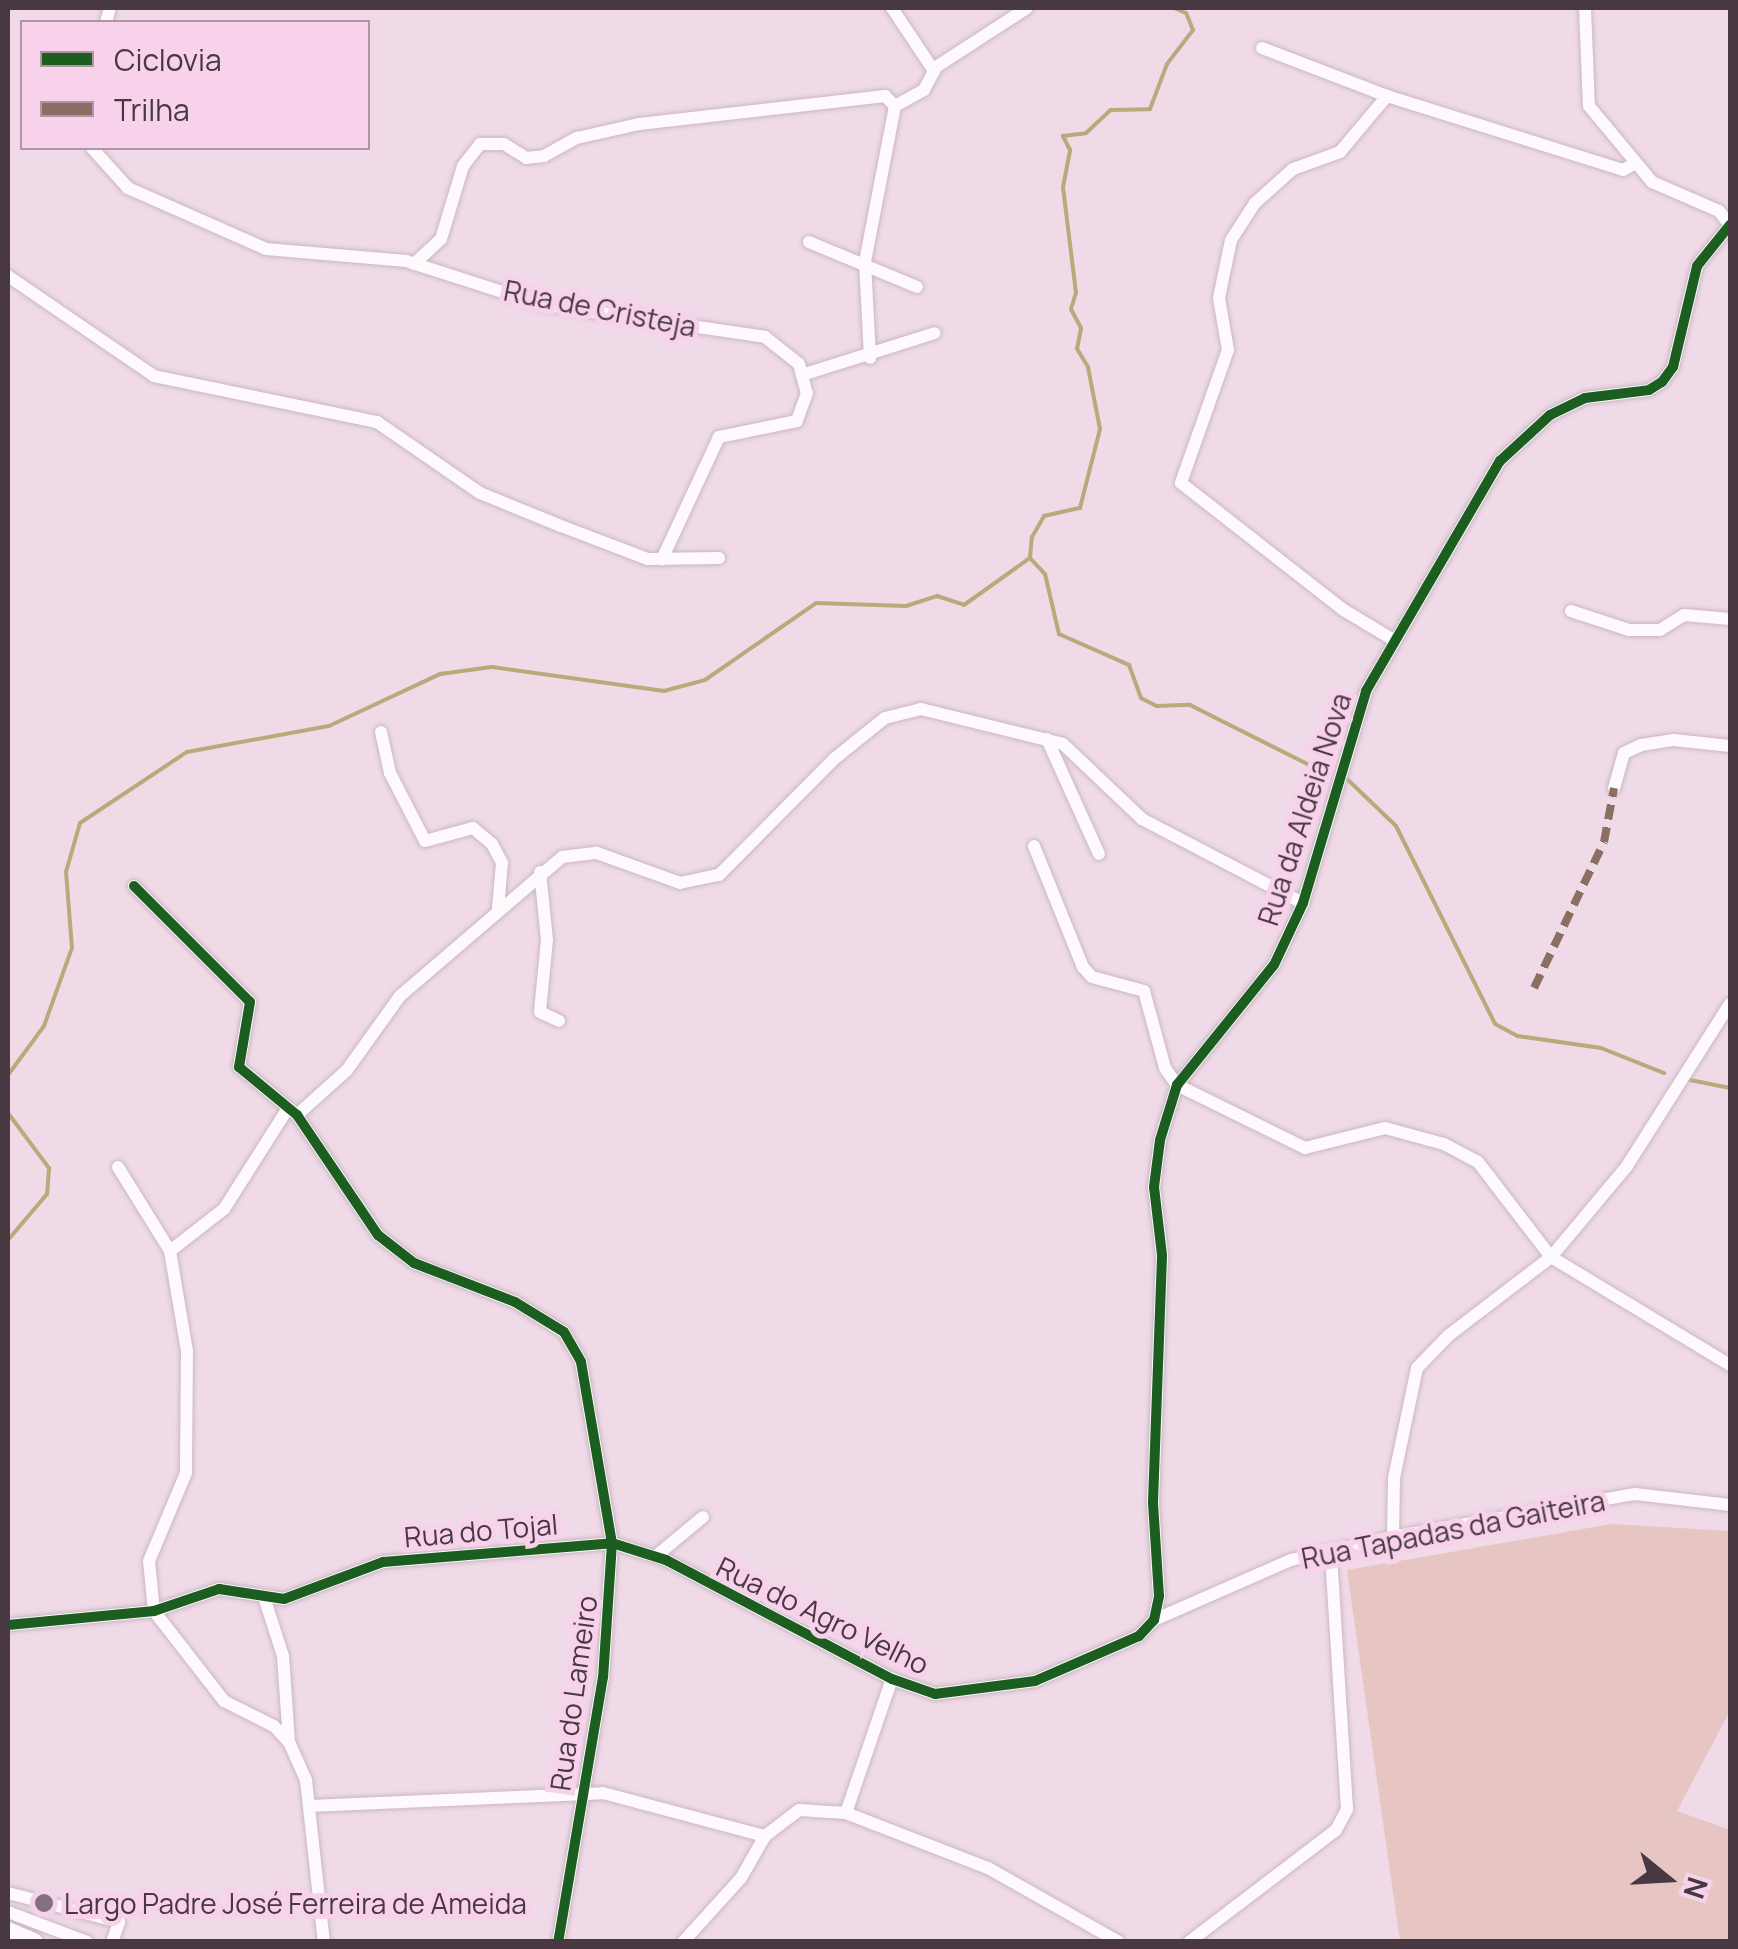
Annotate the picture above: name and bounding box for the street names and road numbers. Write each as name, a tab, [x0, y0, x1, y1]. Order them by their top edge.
street label: Rua de Cristeja	[501, 273, 699, 343]
street label: Rua da Aldeia Nova	[1251, 689, 1357, 929]
street label: Rua Tapadas da Gaiteira	[1298, 1483, 1608, 1575]
street label: Rua do Tojal	[403, 1507, 559, 1553]
street label: Rua do Agro Velho	[711, 1549, 935, 1681]
street label: Rua do Lameiro	[543, 1593, 603, 1793]

